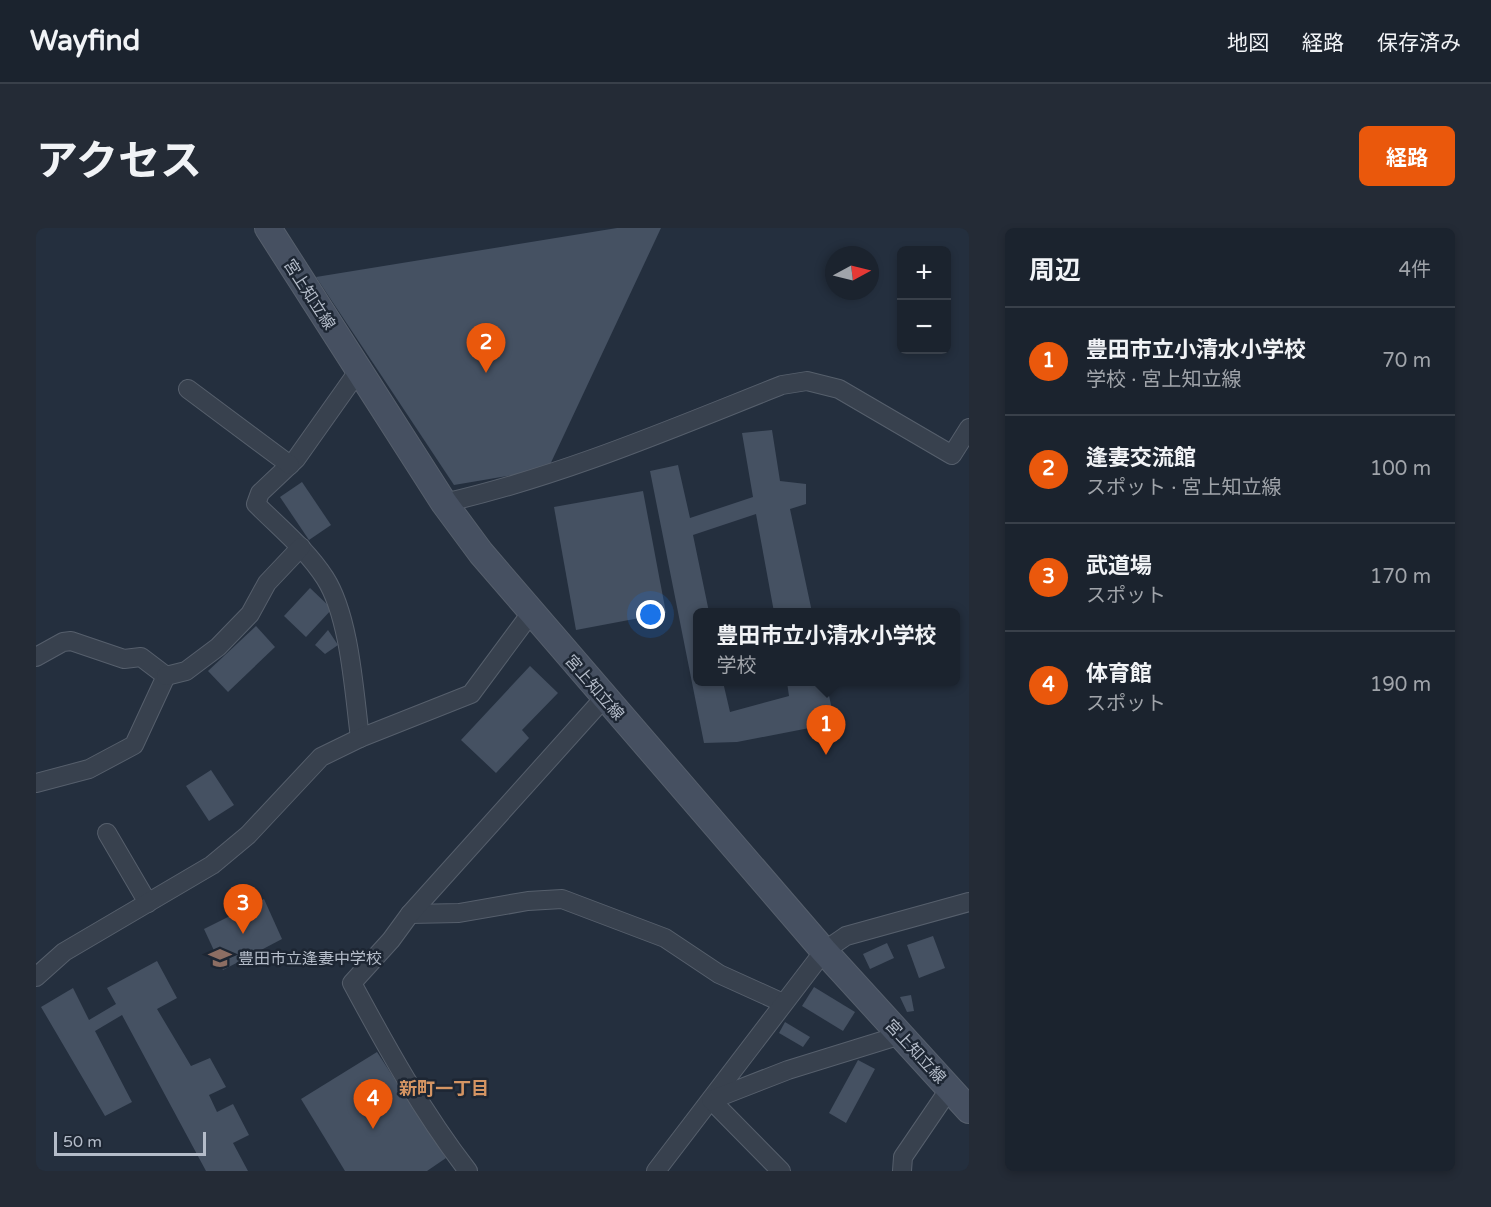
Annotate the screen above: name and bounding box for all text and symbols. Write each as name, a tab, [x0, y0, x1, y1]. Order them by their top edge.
text: Wayfind	[30, 24, 140, 58]
text: 地図	[1227, 31, 1269, 56]
text: 経路	[1302, 31, 1344, 56]
text: 保存済み	[1377, 31, 1461, 56]
button: 経路	[1359, 126, 1455, 186]
text: アクセス	[36, 136, 202, 187]
north arrow	[825, 246, 879, 300]
map controls	[897, 246, 951, 354]
button: +	[897, 246, 951, 300]
text: 周辺	[1029, 255, 1081, 286]
street label: 宮上知立線	[279, 256, 339, 334]
text: 4件	[1398, 258, 1431, 282]
button: −	[897, 300, 951, 354]
pin: 2	[466, 324, 506, 373]
text: 豊田市立小清水小学校	[1086, 337, 1306, 363]
text: 1	[1042, 349, 1055, 373]
text: 70 m	[1382, 349, 1431, 373]
text: 学校 · 宮上知立線	[1086, 368, 1242, 392]
text: 逢妻交流館	[1086, 445, 1196, 471]
text: 2	[1042, 457, 1055, 481]
text: 100 m	[1370, 457, 1431, 481]
text: スポット · 宮上知立線	[1086, 476, 1282, 500]
text: 武道場	[1086, 553, 1152, 579]
text: 3	[1042, 565, 1055, 589]
text: 170 m	[1370, 565, 1431, 589]
text: スポット	[1086, 584, 1166, 608]
your location	[636, 600, 665, 629]
popup	[693, 608, 960, 686]
text: 豊田市立小清水小学校	[716, 623, 937, 649]
street label: 宮上知立線	[560, 651, 628, 724]
text: 学校	[716, 654, 756, 678]
text: 体育館	[1086, 661, 1152, 687]
text: 4	[1042, 673, 1055, 697]
text: 190 m	[1370, 673, 1431, 697]
text: スポット	[1086, 692, 1166, 716]
pin: 1	[806, 706, 846, 755]
pin: 3	[224, 884, 262, 934]
school or university icon: 豊田市立逢妻中学校	[207, 945, 233, 971]
place label: 豊田市立逢妻中学校	[238, 949, 382, 969]
street label: 宮上知立線	[881, 1016, 950, 1088]
district label: 新町一丁目	[399, 1078, 489, 1100]
pin: 4	[354, 1080, 392, 1129]
scale bar	[54, 1129, 206, 1156]
text: 50 m	[63, 1132, 102, 1152]

